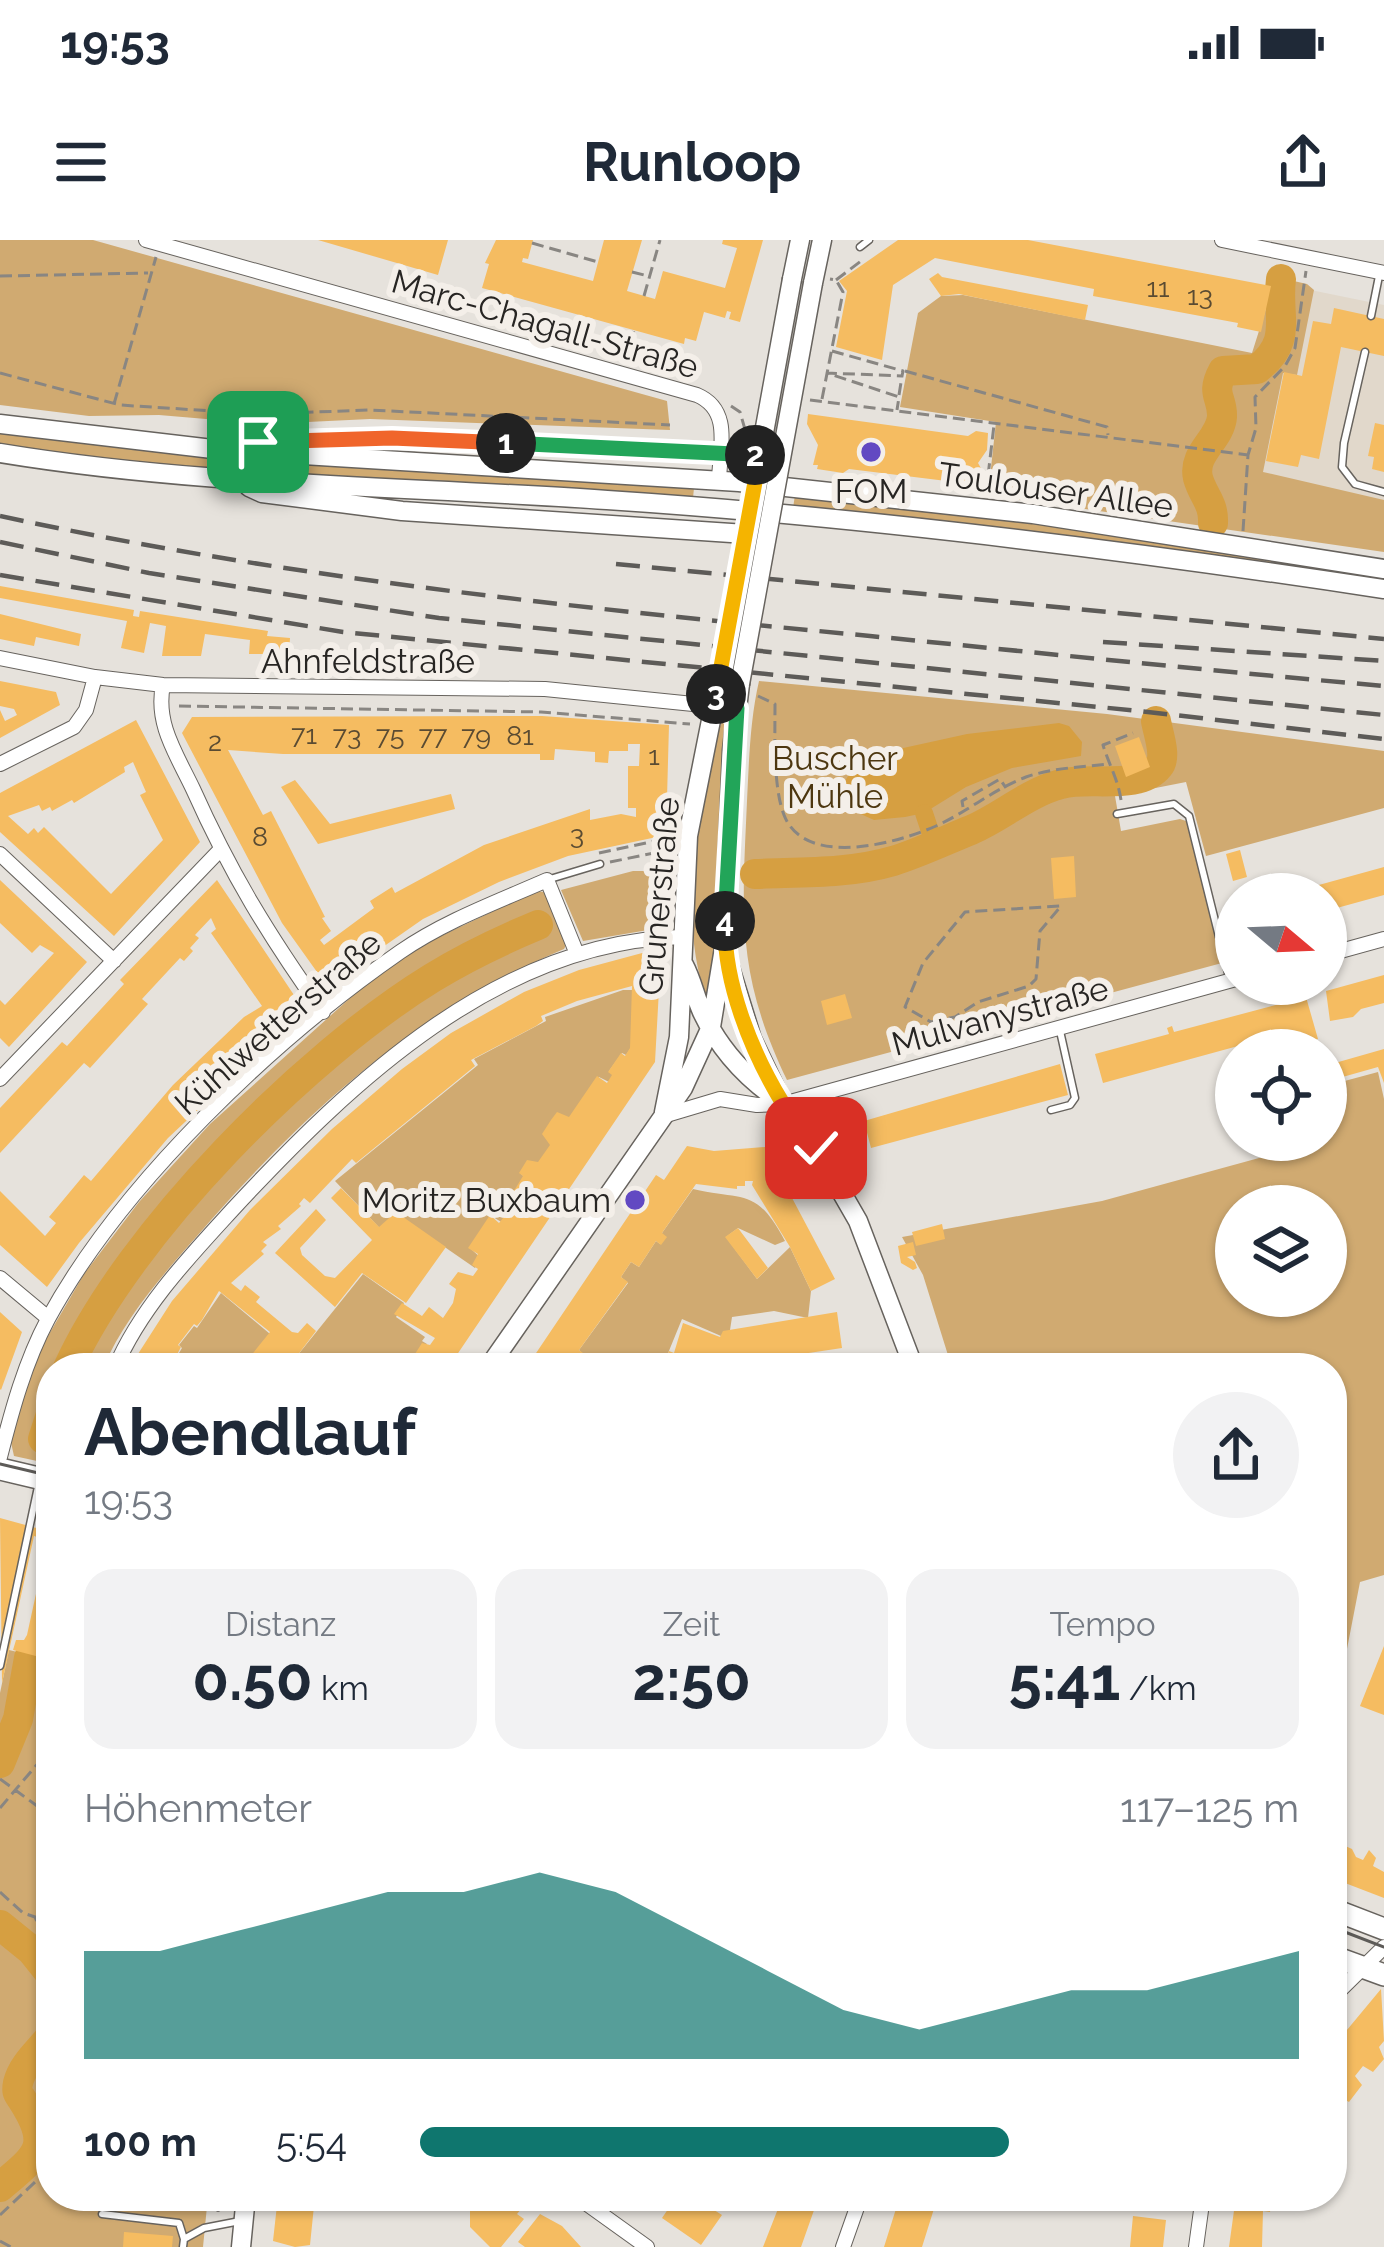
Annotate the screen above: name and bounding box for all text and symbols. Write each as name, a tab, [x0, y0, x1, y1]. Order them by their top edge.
text: 19:53	[60, 16, 170, 69]
icon: menu	[48, 129, 114, 195]
icon: share	[1270, 129, 1336, 195]
text: Runloop	[583, 130, 801, 194]
street label: Marc-Chagall-Straße	[387, 262, 703, 386]
house number: 11	[1146, 272, 1170, 303]
house number: 13	[1187, 280, 1213, 311]
pin	[207, 391, 309, 493]
icon: arrive	[225, 409, 291, 475]
pin: 1	[476, 413, 536, 473]
text: 1	[498, 423, 514, 462]
pin: 2	[725, 425, 785, 485]
text: 2	[746, 435, 764, 474]
marker: FOM	[858, 439, 884, 465]
street label: Toulouser Allee	[936, 454, 1176, 526]
place label: FOM	[835, 472, 907, 511]
street label: Ahnfeldstraße	[261, 642, 475, 681]
pin: 3	[686, 664, 746, 724]
text: 3	[707, 674, 725, 713]
house number: 71	[291, 719, 317, 750]
house number: 73	[333, 720, 361, 751]
house number: 75	[376, 720, 404, 751]
house number: 77	[419, 720, 448, 751]
house number: 79	[461, 720, 491, 751]
house number: 81	[506, 720, 534, 751]
house number: 2	[208, 726, 222, 757]
park label: Buscher Mühle	[772, 739, 898, 816]
house number: 1	[648, 740, 660, 771]
street label: Grunerstraße	[631, 795, 687, 997]
house number: 3	[570, 819, 584, 850]
house number: 8	[252, 821, 268, 852]
north arrow	[1215, 873, 1347, 1005]
map controls	[1215, 873, 1347, 1317]
pin: 4	[695, 891, 755, 951]
text: 4	[716, 901, 734, 940]
street label: Kühlwetterstraße	[167, 923, 389, 1123]
street label: Mulvanystraße	[888, 968, 1112, 1064]
button: locate	[1215, 1029, 1347, 1161]
pin	[765, 1097, 867, 1199]
icon: check	[783, 1115, 849, 1181]
place label: Moritz Buxbaum	[362, 1181, 611, 1220]
button: layers	[1215, 1185, 1347, 1317]
marker: Moritz Buxbaum	[622, 1187, 648, 1213]
button: share	[1173, 1392, 1299, 1518]
text: Abendlauf	[84, 1393, 416, 1470]
text: 19:53	[84, 1477, 173, 1523]
text: Distanz	[225, 1605, 336, 1644]
text: Zeit	[663, 1605, 720, 1644]
text: Tempo	[1049, 1605, 1156, 1644]
text: 0.50	[192, 1644, 313, 1714]
text: 2:50	[632, 1644, 751, 1714]
text: 5:41	[1008, 1644, 1120, 1714]
text: km	[313, 1669, 369, 1708]
text: /km	[1120, 1669, 1197, 1708]
text: Höhenmeter	[84, 1785, 312, 1831]
text: 117–125 m	[1120, 1785, 1299, 1831]
text: 100 m	[84, 2119, 197, 2165]
text: 5:54	[276, 2119, 347, 2165]

